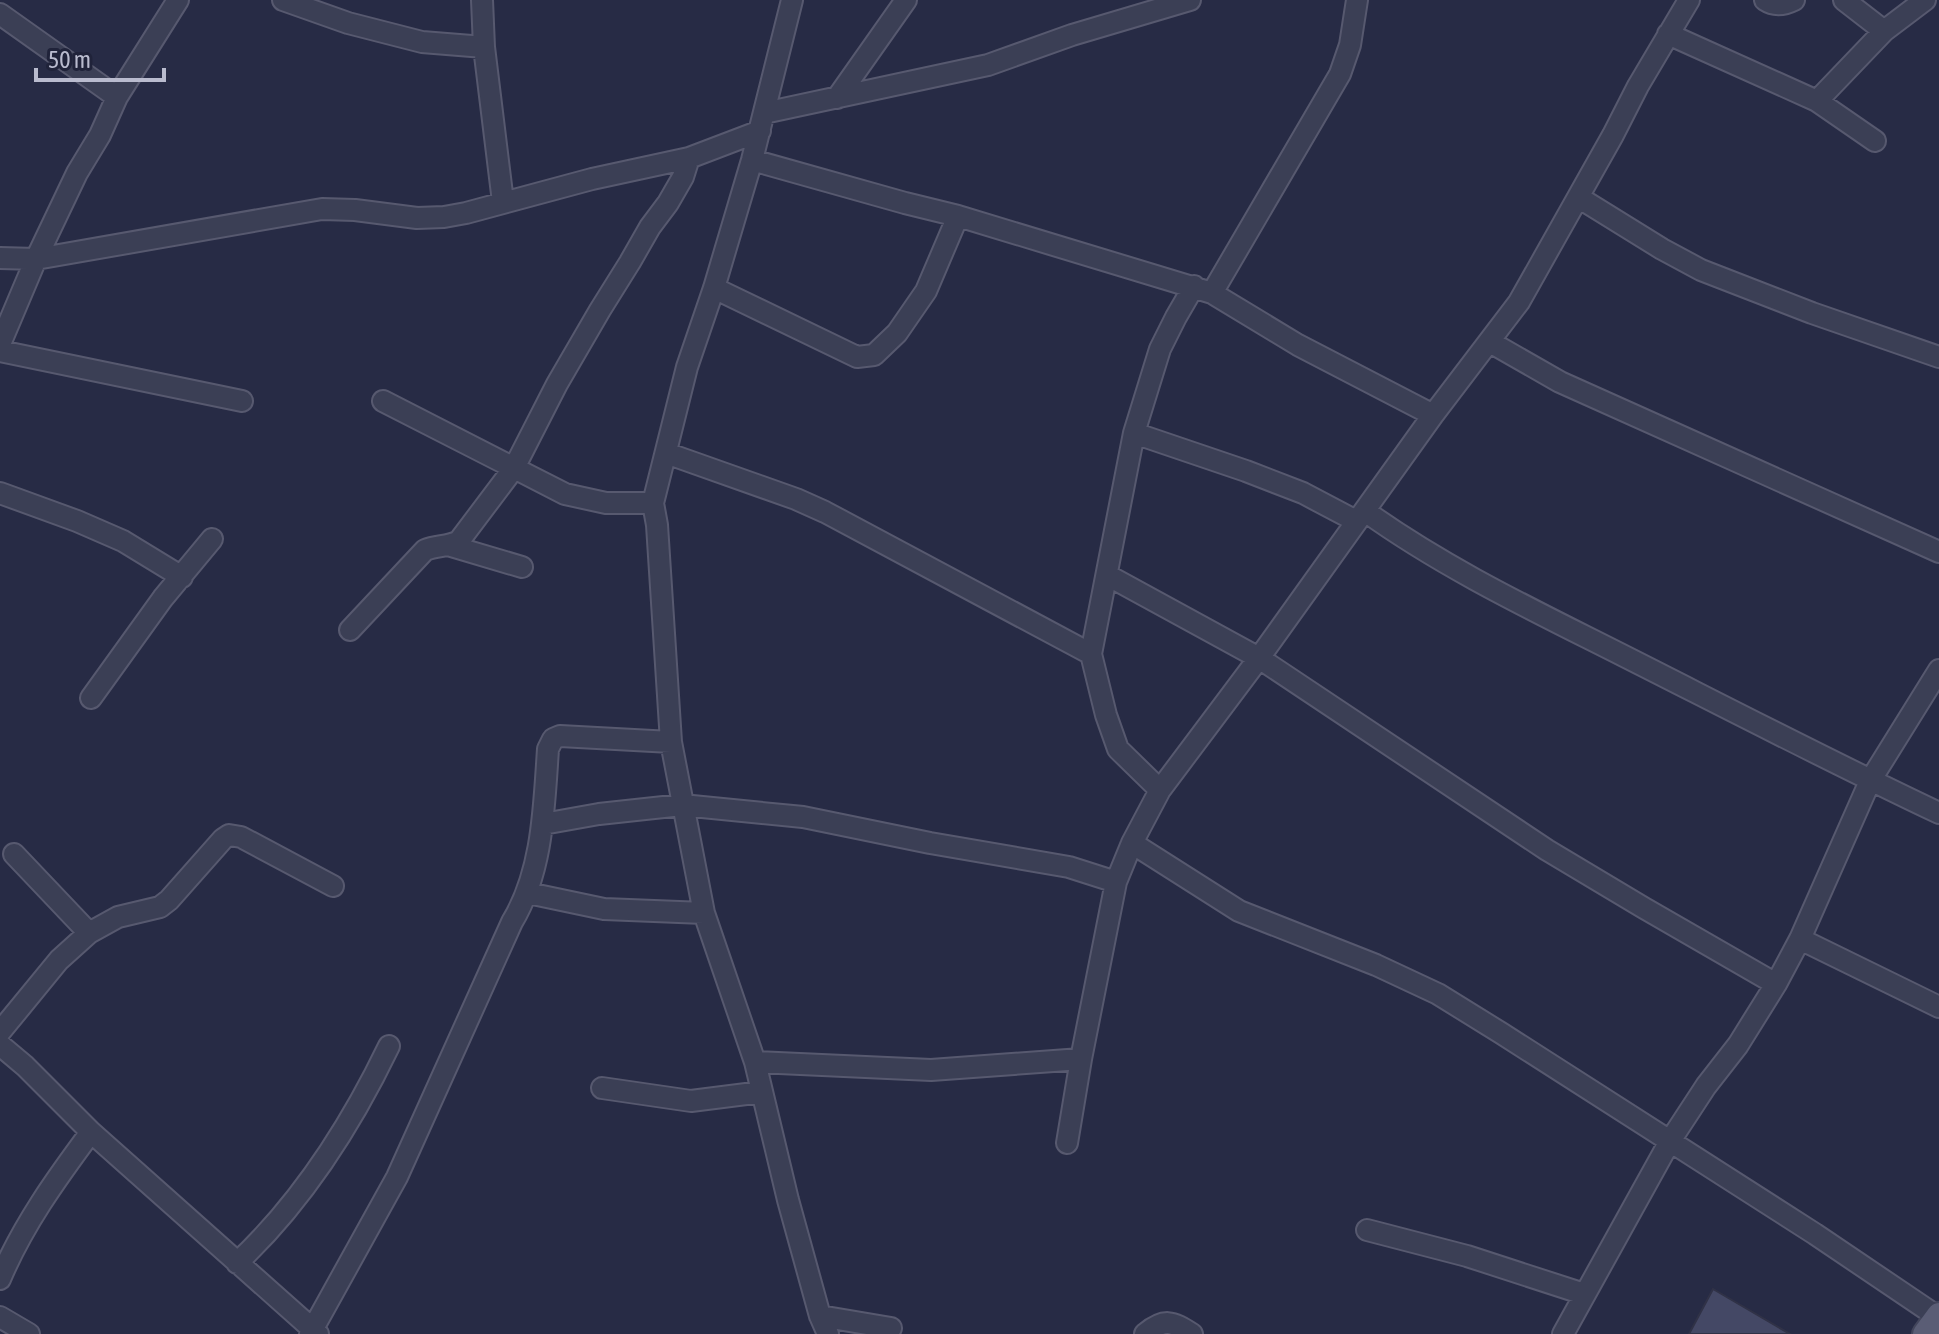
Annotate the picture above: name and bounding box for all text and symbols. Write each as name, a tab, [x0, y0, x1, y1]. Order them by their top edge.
scale bar	[36, 32, 164, 82]
text: 50 m	[48, 46, 91, 73]

